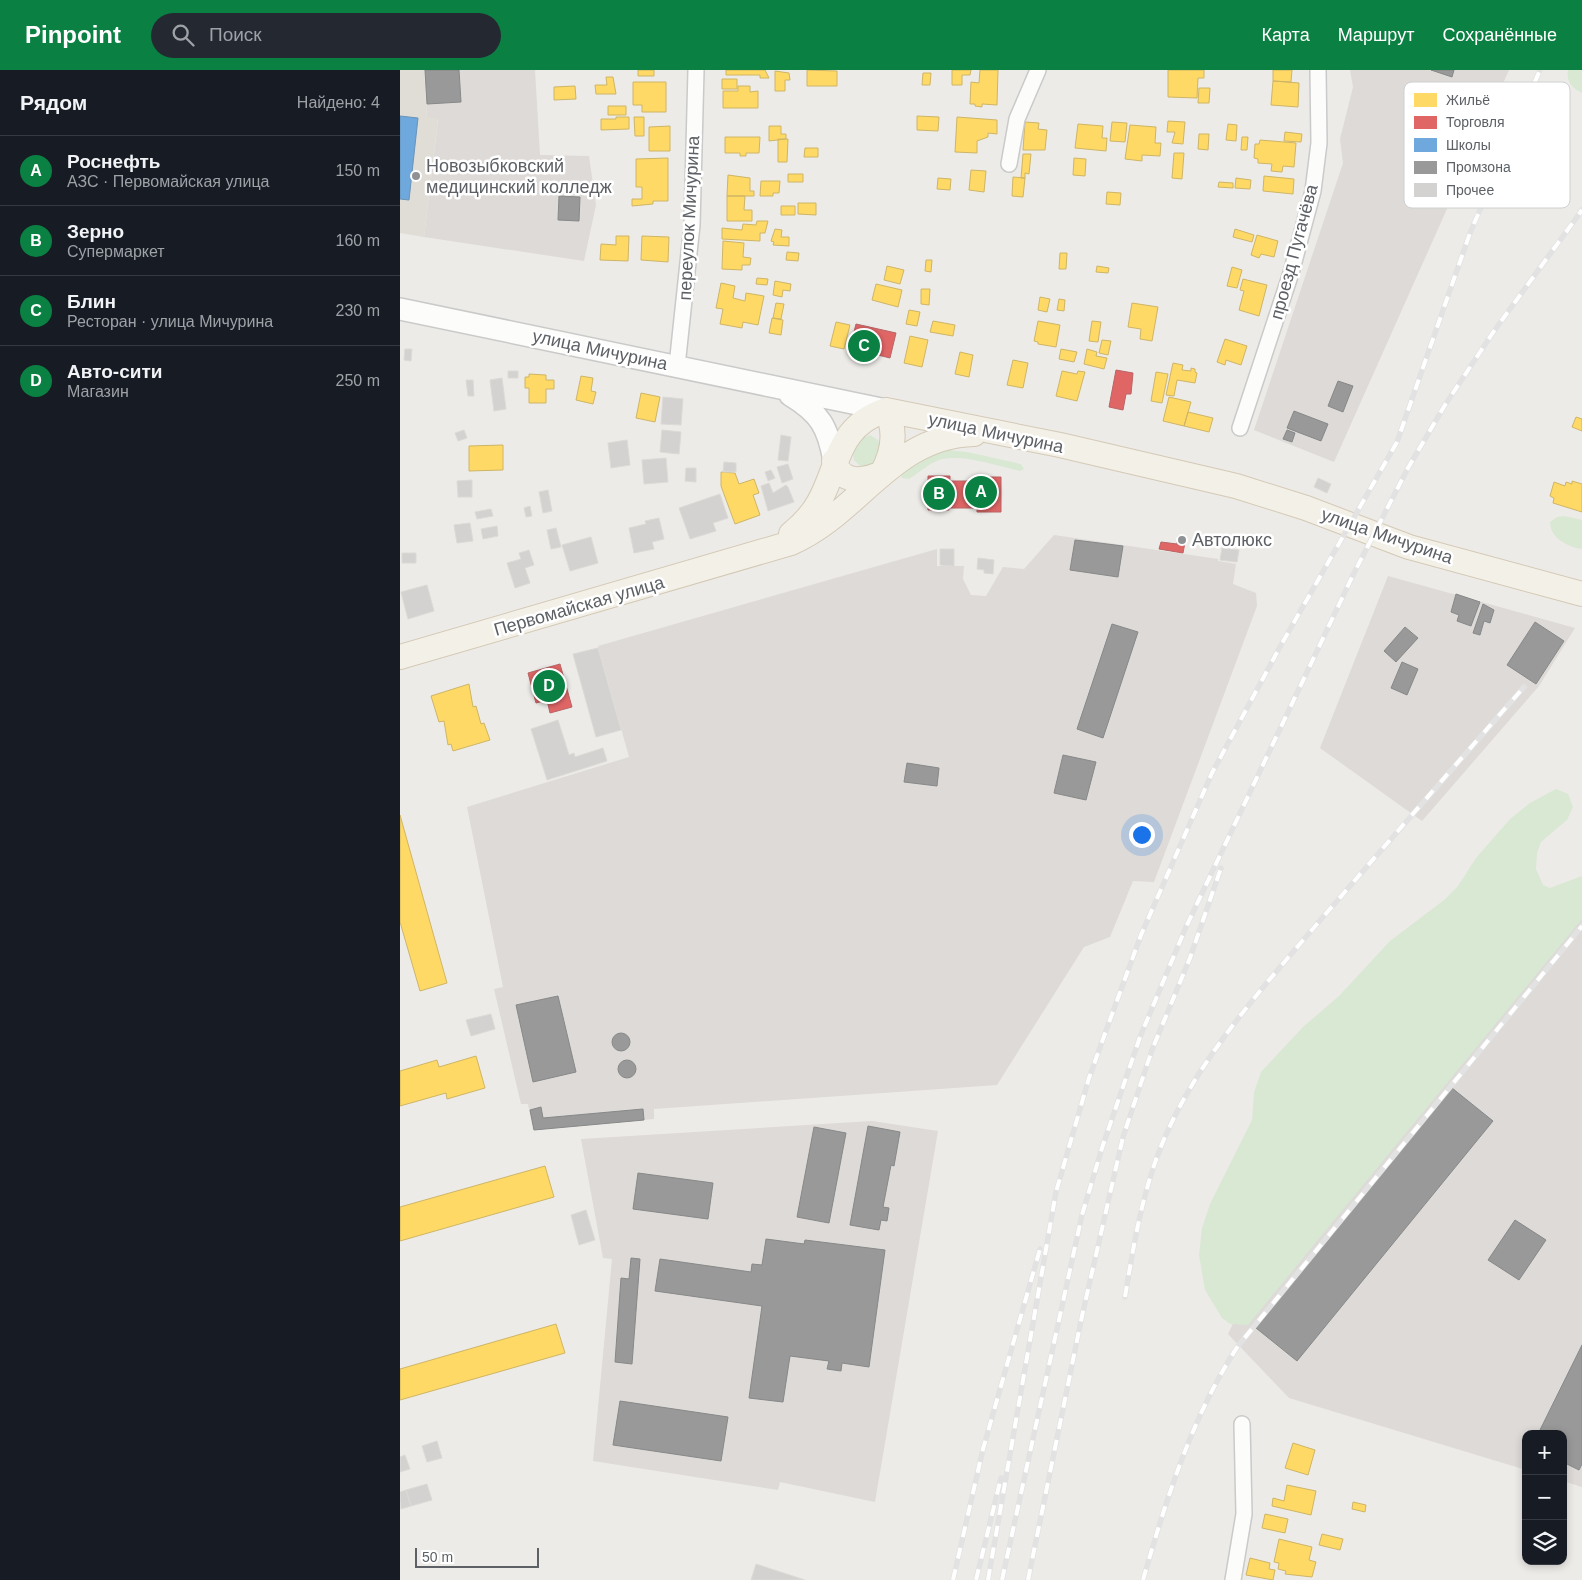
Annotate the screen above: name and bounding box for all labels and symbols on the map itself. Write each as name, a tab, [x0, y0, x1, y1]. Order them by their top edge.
legend	[1404, 82, 1570, 208]
text: Жильё	[1446, 92, 1490, 108]
text: Торговля	[1446, 114, 1504, 130]
street label: переулок Мичурина	[675, 134, 703, 301]
text: Школы	[1446, 137, 1491, 153]
place label: Новозыбковский медицинский колледж	[426, 156, 612, 197]
text: Промзона	[1446, 159, 1511, 175]
marker: Новозыбковский медицинский колледж	[410, 170, 422, 182]
street label: проезд Пугачёва	[1266, 181, 1322, 322]
text: Прочее	[1446, 182, 1494, 198]
street label: улица Мичурина	[531, 326, 670, 374]
pin: C	[848, 327, 880, 365]
street label: улица Мичурина	[927, 409, 1066, 457]
pin: A	[965, 473, 997, 511]
pin: B	[923, 475, 955, 513]
street label: улица Мичурина	[1319, 504, 1456, 568]
place label: Автолюкс	[1192, 530, 1272, 550]
marker: Автолюкс	[1176, 534, 1188, 546]
street label: Первомайская улица	[492, 572, 667, 640]
pin: D	[533, 667, 565, 705]
your location	[1129, 822, 1155, 848]
scale bar	[415, 1545, 539, 1568]

